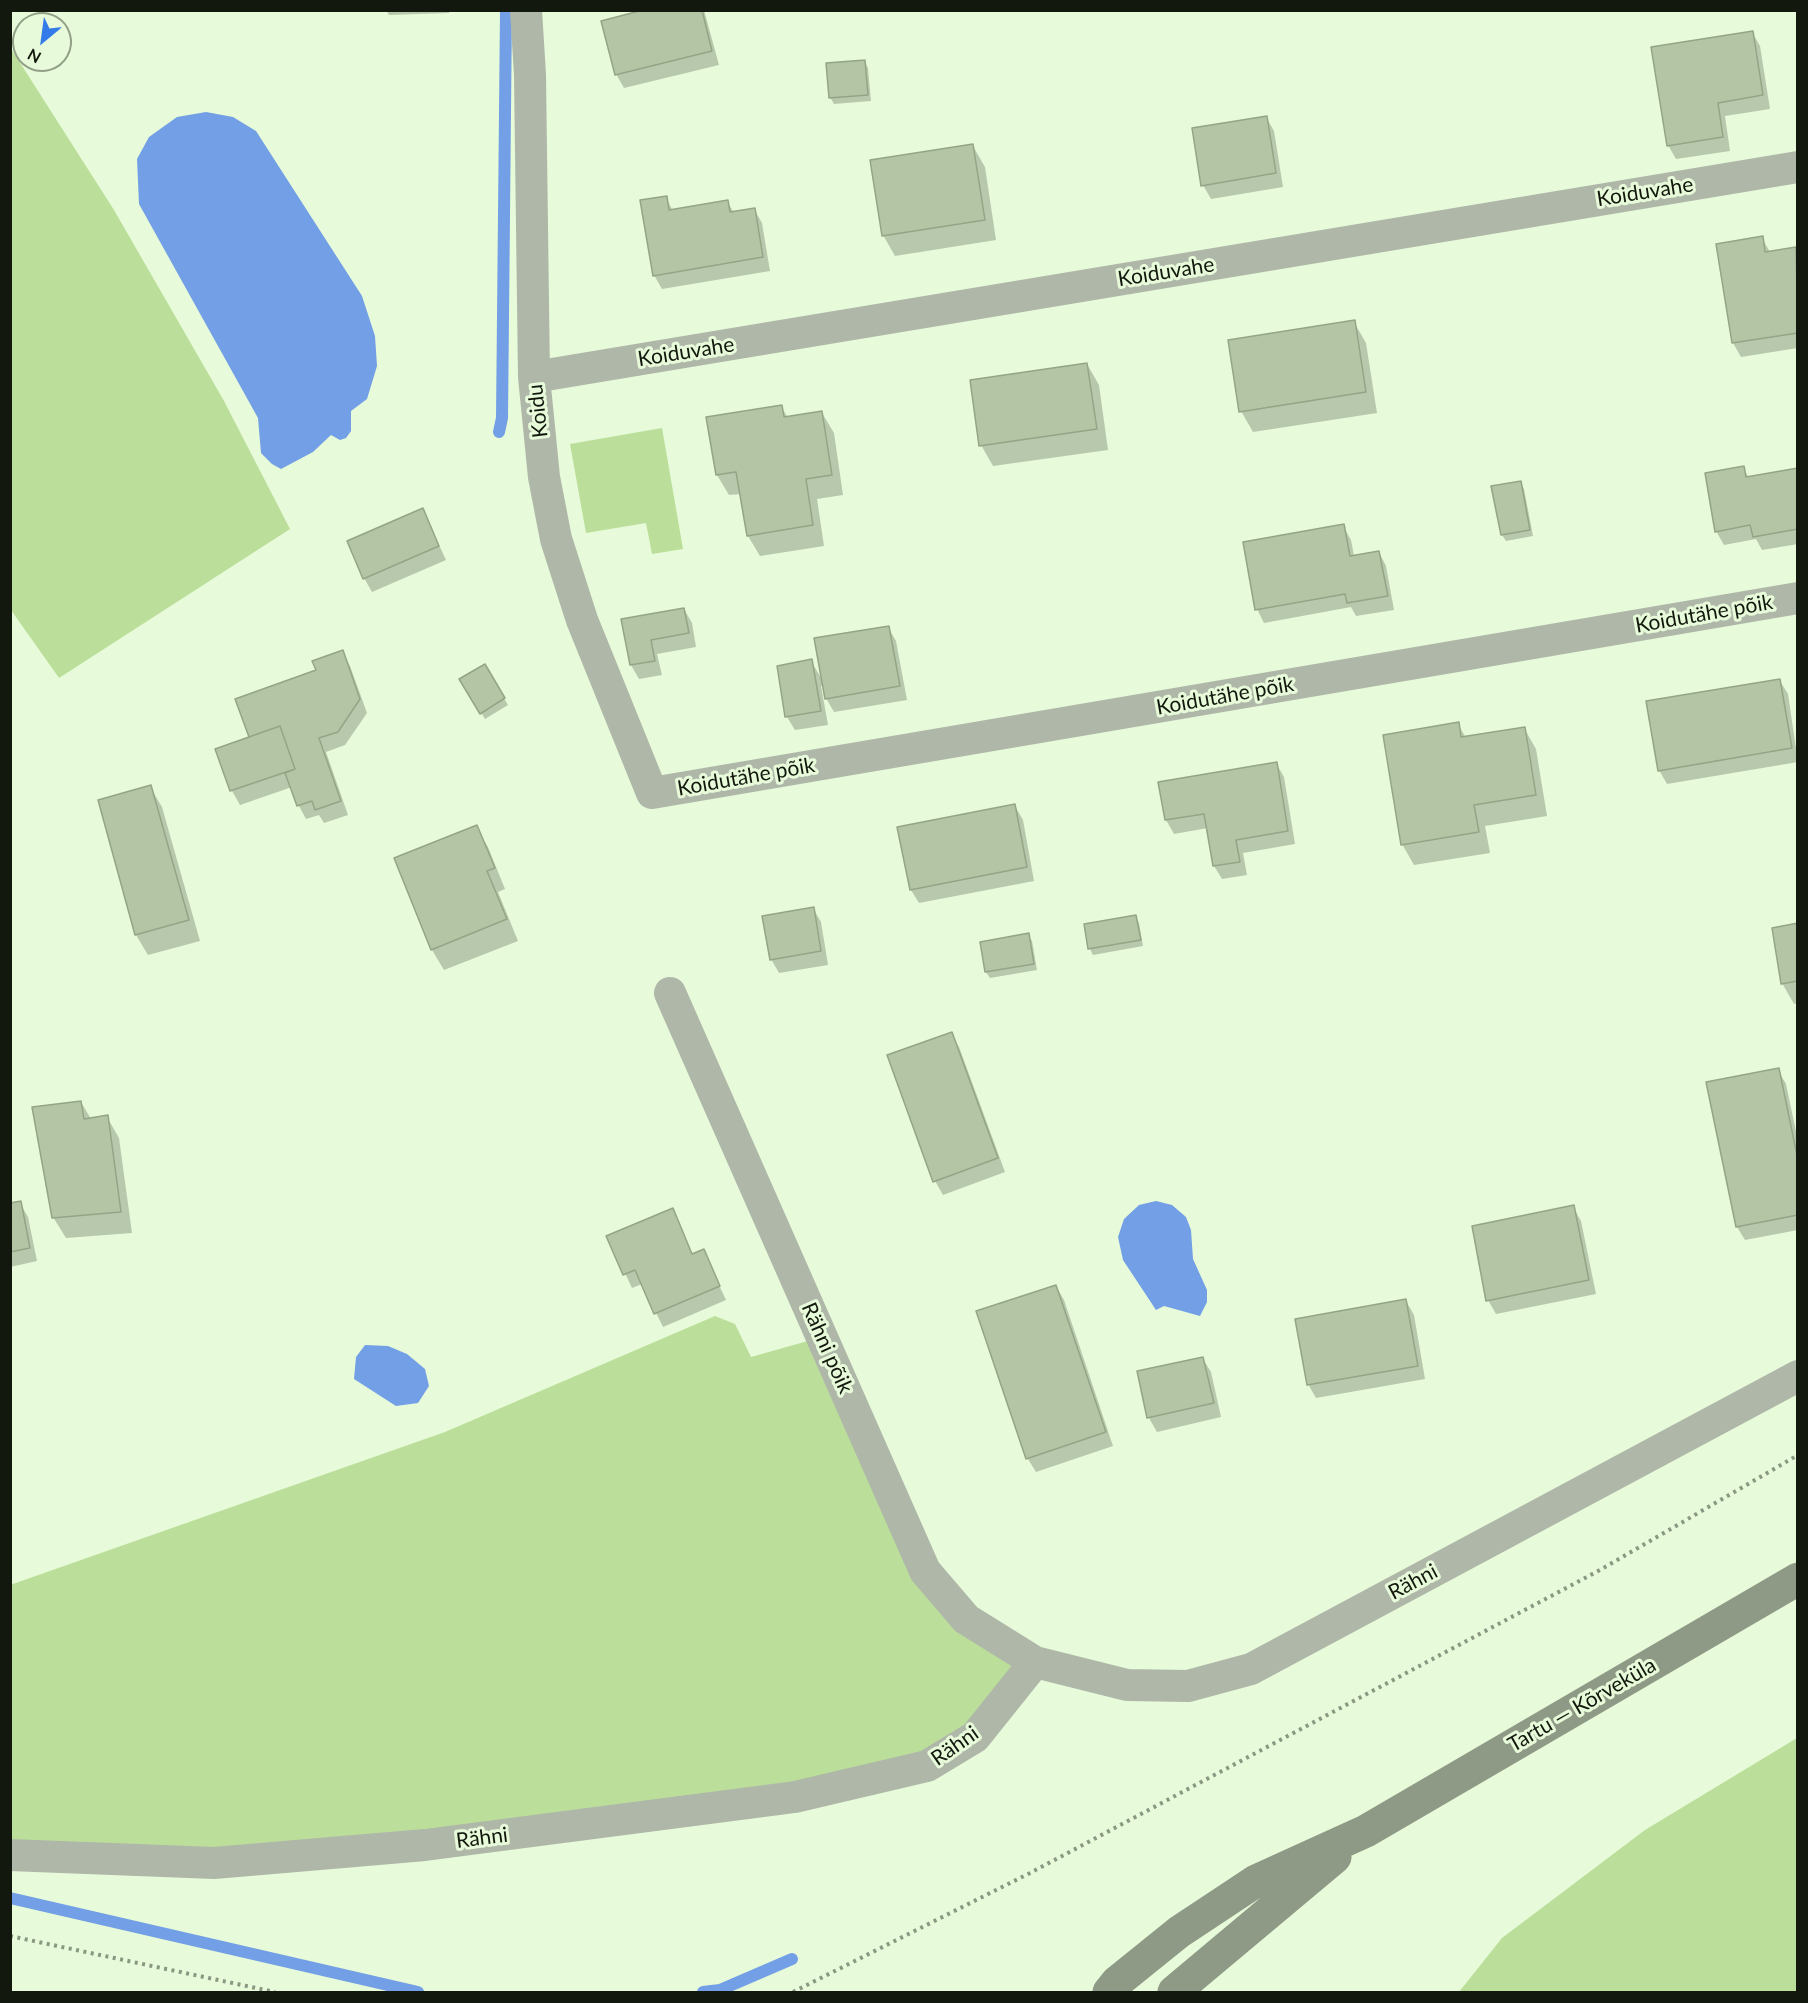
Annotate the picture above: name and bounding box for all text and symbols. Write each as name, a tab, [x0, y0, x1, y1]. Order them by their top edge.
north arrow	[12, 12, 72, 72]
text: N	[24, 45, 44, 68]
street label: Koiduvahe	[1595, 172, 1695, 212]
street label: Koiduvahe	[1116, 252, 1216, 292]
street label: Koiduvahe	[636, 332, 736, 372]
street label: Koidu	[523, 383, 553, 439]
street label: Koidutähe põik	[1633, 590, 1775, 638]
street label: Koidutähe põik	[1154, 672, 1296, 720]
street label: Koidutähe põik	[675, 753, 817, 801]
street label: Rähni põik	[796, 1299, 858, 1397]
street label: Rähni	[1384, 1559, 1442, 1605]
street label: Tartu — Kõrveküla	[1503, 1652, 1661, 1758]
street label: Rähni	[927, 1721, 983, 1771]
street label: Rähni	[455, 1822, 509, 1854]

